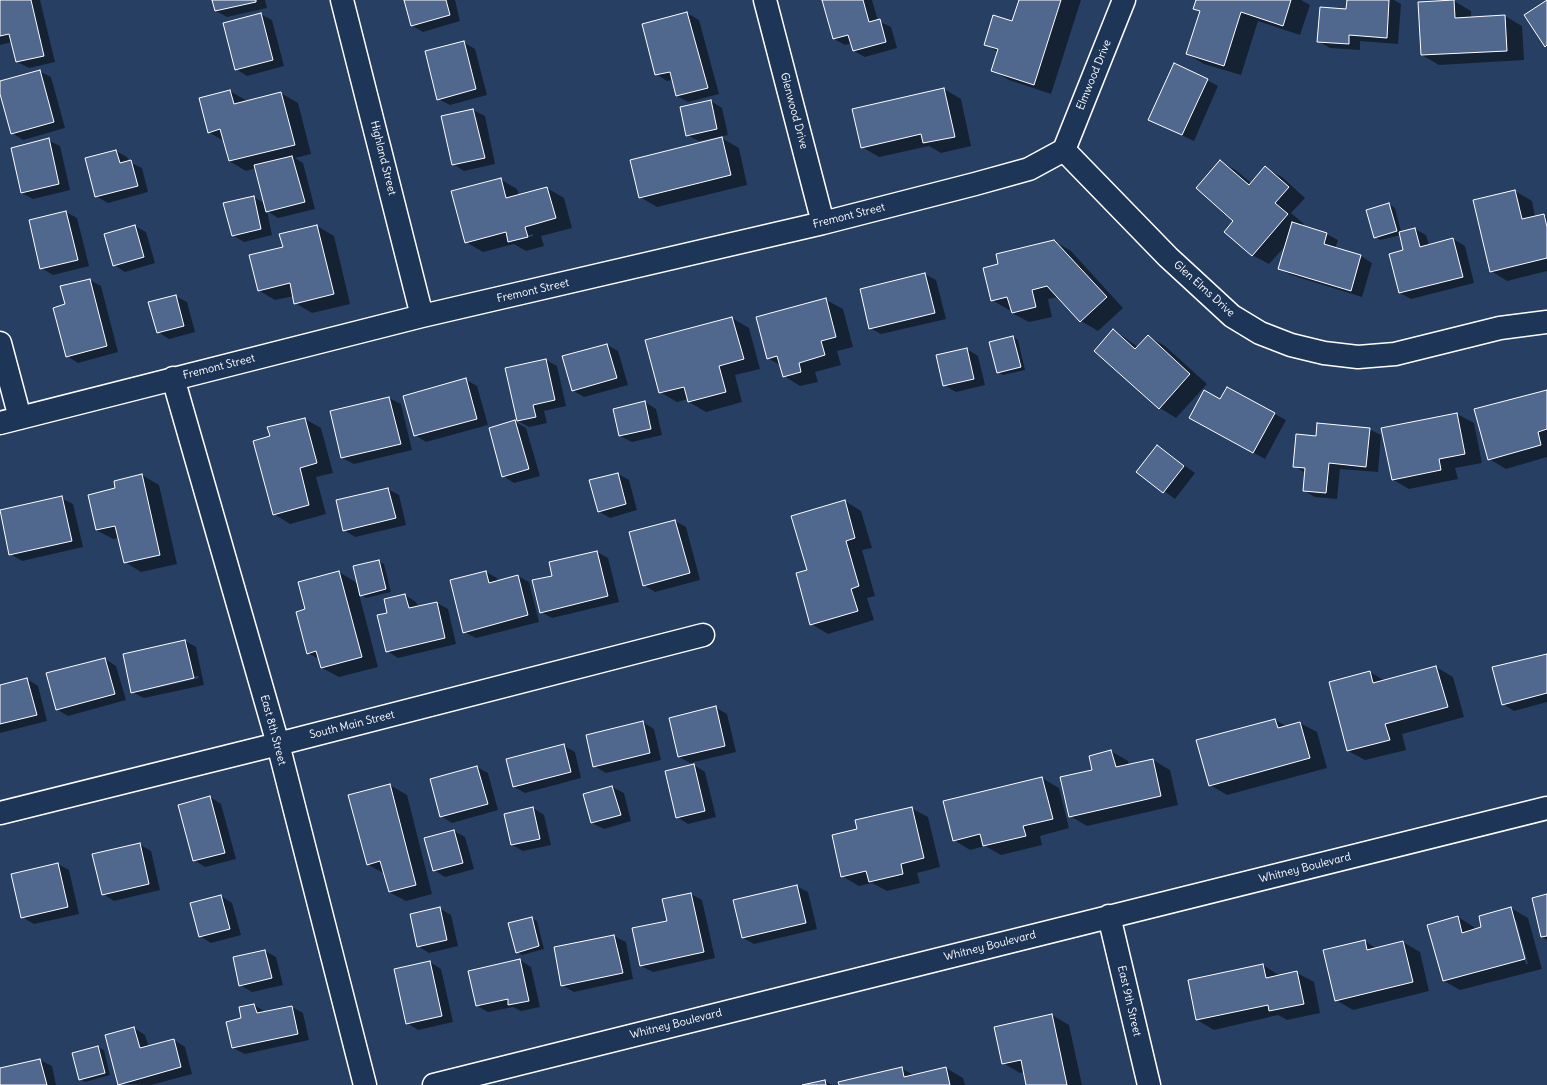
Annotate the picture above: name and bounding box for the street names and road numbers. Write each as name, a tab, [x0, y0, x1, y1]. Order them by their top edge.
street label: Elmwood Drive	[1074, 38, 1114, 112]
street label: Glenwood Drive	[777, 71, 811, 151]
street label: Highland Street	[367, 119, 399, 197]
street label: Fremont Street	[812, 201, 886, 231]
street label: Glen Elms Drive	[1171, 258, 1237, 320]
street label: Fremont Street	[496, 276, 570, 306]
street label: Fremont Street	[182, 352, 256, 382]
street label: East 8th Street	[257, 693, 289, 767]
street label: South Main Street	[308, 708, 396, 742]
street label: Whitney Boulevard	[1258, 850, 1352, 886]
street label: Whitney Boulevard	[943, 928, 1037, 964]
street label: East 9th Street	[1114, 964, 1144, 1038]
street label: Whitney Boulevard	[629, 1006, 723, 1042]

